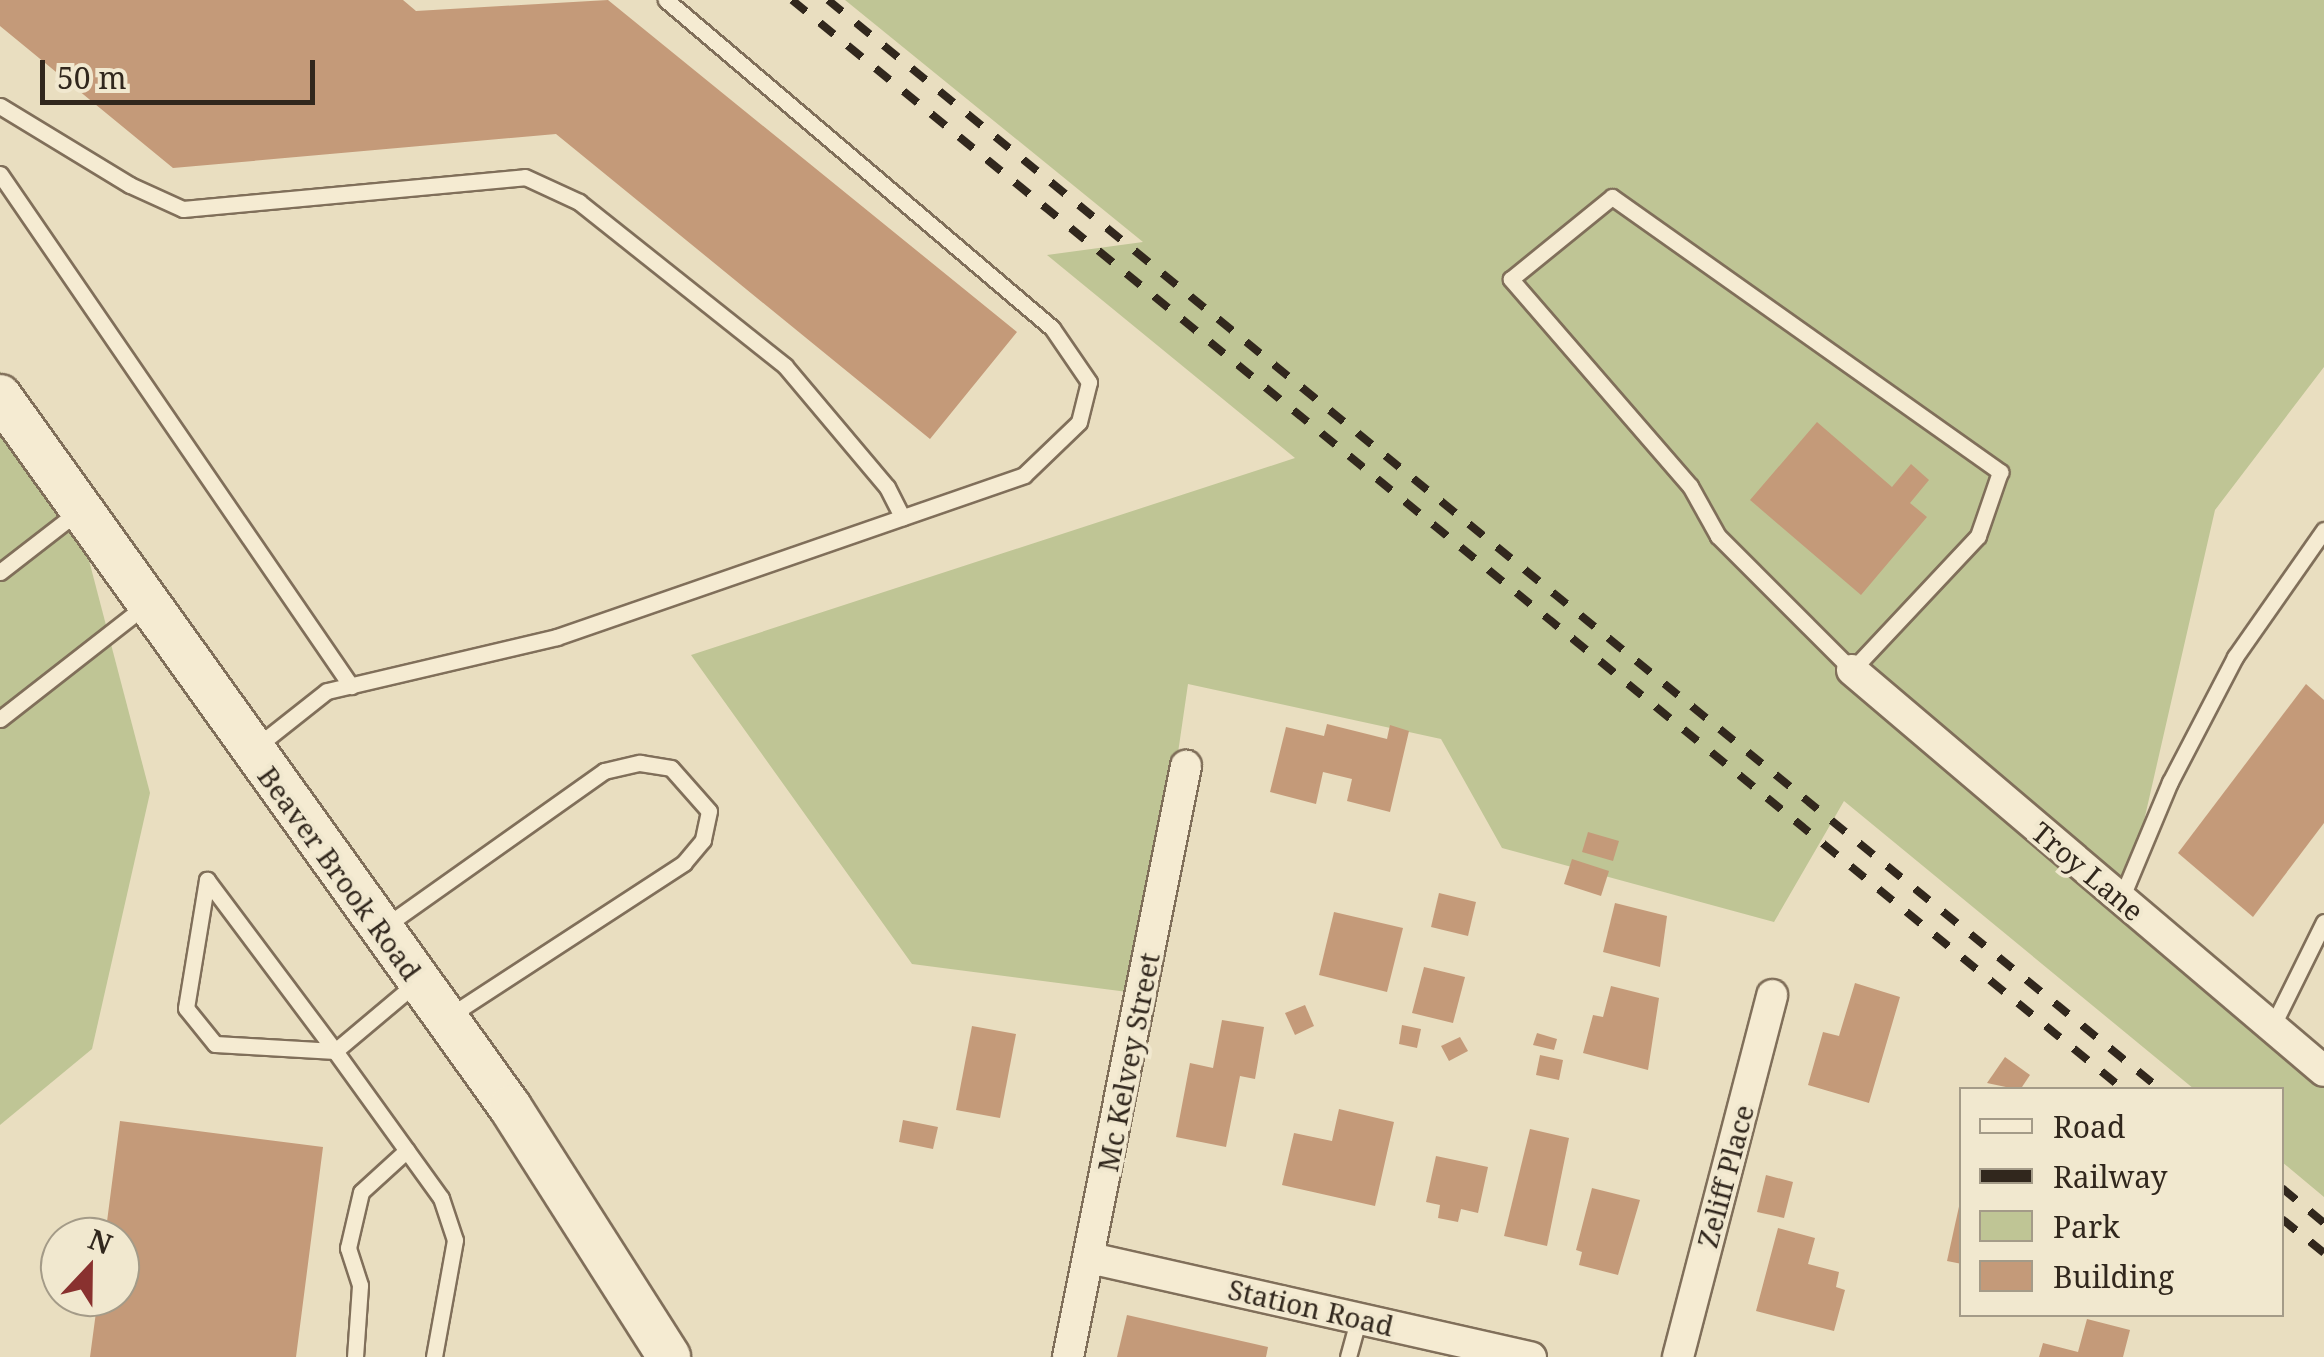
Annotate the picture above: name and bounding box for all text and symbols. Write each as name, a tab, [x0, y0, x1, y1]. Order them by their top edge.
scale bar	[45, 40, 320, 102]
text: 50 m	[57, 57, 127, 98]
street label: Beaver Brook Road	[251, 760, 429, 986]
street label: Troy Lane	[2025, 815, 2151, 927]
street label: Mc Kelvey Street	[1090, 950, 1166, 1174]
legend	[1959, 1087, 2284, 1317]
street label: Zeliff Place	[1690, 1101, 1760, 1251]
text: Road	[2053, 1106, 2125, 1147]
text: Railway	[2053, 1156, 2168, 1197]
text: Park	[2053, 1206, 2120, 1247]
north arrow	[40, 1217, 140, 1317]
text: N	[83, 1219, 118, 1263]
text: Building	[2053, 1256, 2174, 1297]
street label: Station Road	[1225, 1272, 1397, 1342]

